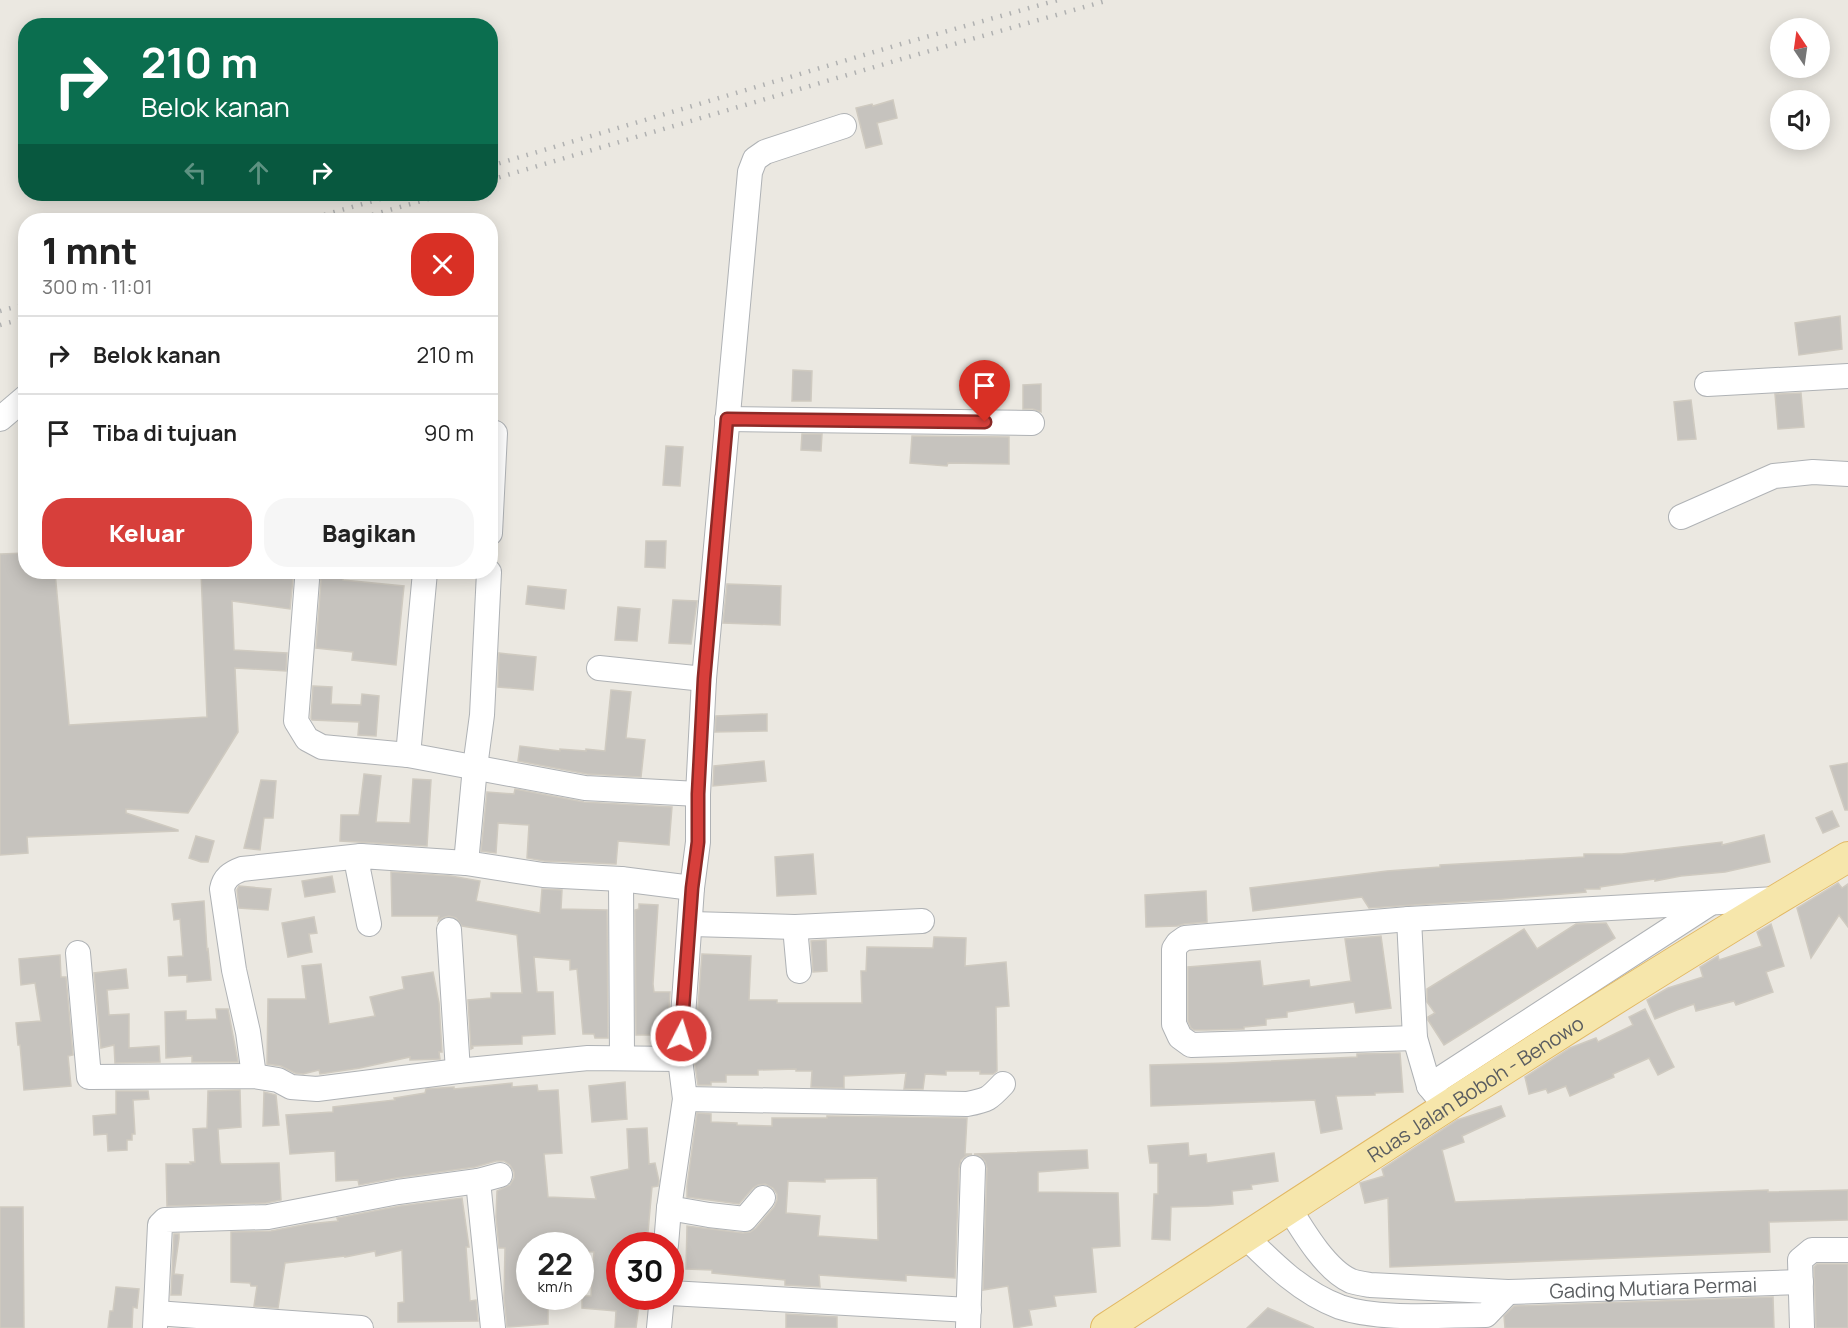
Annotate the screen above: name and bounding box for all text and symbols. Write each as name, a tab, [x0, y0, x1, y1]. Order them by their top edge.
north arrow	[1770, 18, 1830, 78]
map controls	[1770, 18, 1830, 150]
text: 210 m	[141, 33, 258, 91]
icon: right	[42, 42, 120, 120]
text: Belok kanan	[141, 88, 290, 125]
button: sound	[1770, 90, 1830, 150]
icon: left	[179, 156, 212, 189]
icon: ahead	[242, 156, 275, 189]
icon: right	[305, 156, 338, 189]
text: 1 mnt	[42, 226, 137, 275]
button: close	[411, 233, 474, 296]
text: 300 m · 11:01	[42, 273, 153, 300]
icon: right	[42, 339, 75, 372]
text: Belok kanan	[93, 340, 221, 370]
text: 210 m	[416, 340, 474, 370]
pin	[959, 360, 1010, 422]
icon: arrive	[968, 369, 1001, 402]
icon: arrive	[42, 417, 75, 450]
text: Tiba di tujuan	[93, 418, 237, 448]
text: 90 m	[424, 418, 474, 448]
button: Keluar	[42, 498, 252, 567]
button: Bagikan	[264, 498, 474, 567]
position arrow	[649, 1004, 713, 1068]
street label: Ruas Jalan Boboh - Benowo	[1362, 1009, 1589, 1168]
speed limit sign: 30	[606, 1232, 684, 1310]
text: 22	[537, 1243, 573, 1284]
street label: Gading Mutiara Permai	[1549, 1270, 1758, 1304]
text: km/h	[538, 1276, 572, 1297]

